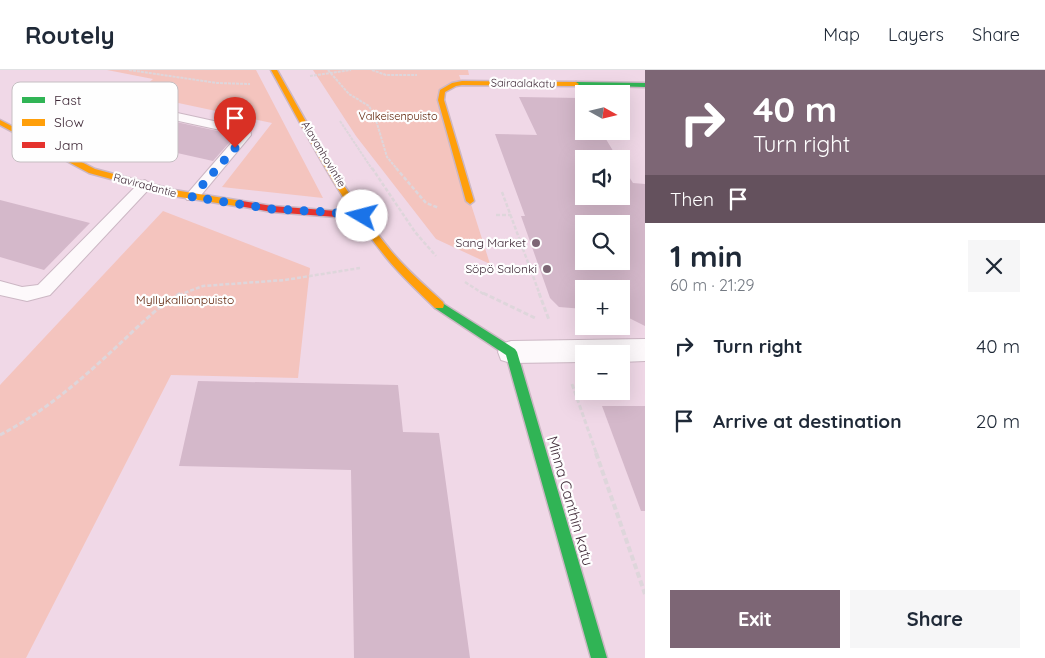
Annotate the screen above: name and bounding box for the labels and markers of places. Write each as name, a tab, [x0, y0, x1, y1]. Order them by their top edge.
pin	[214, 97, 256, 148]
place label: Sang Market	[455, 235, 526, 250]
marker: Sang Market	[530, 237, 542, 249]
place label: Söpö Salonki	[465, 261, 537, 276]
marker: Söpö Salonki	[541, 263, 553, 275]

